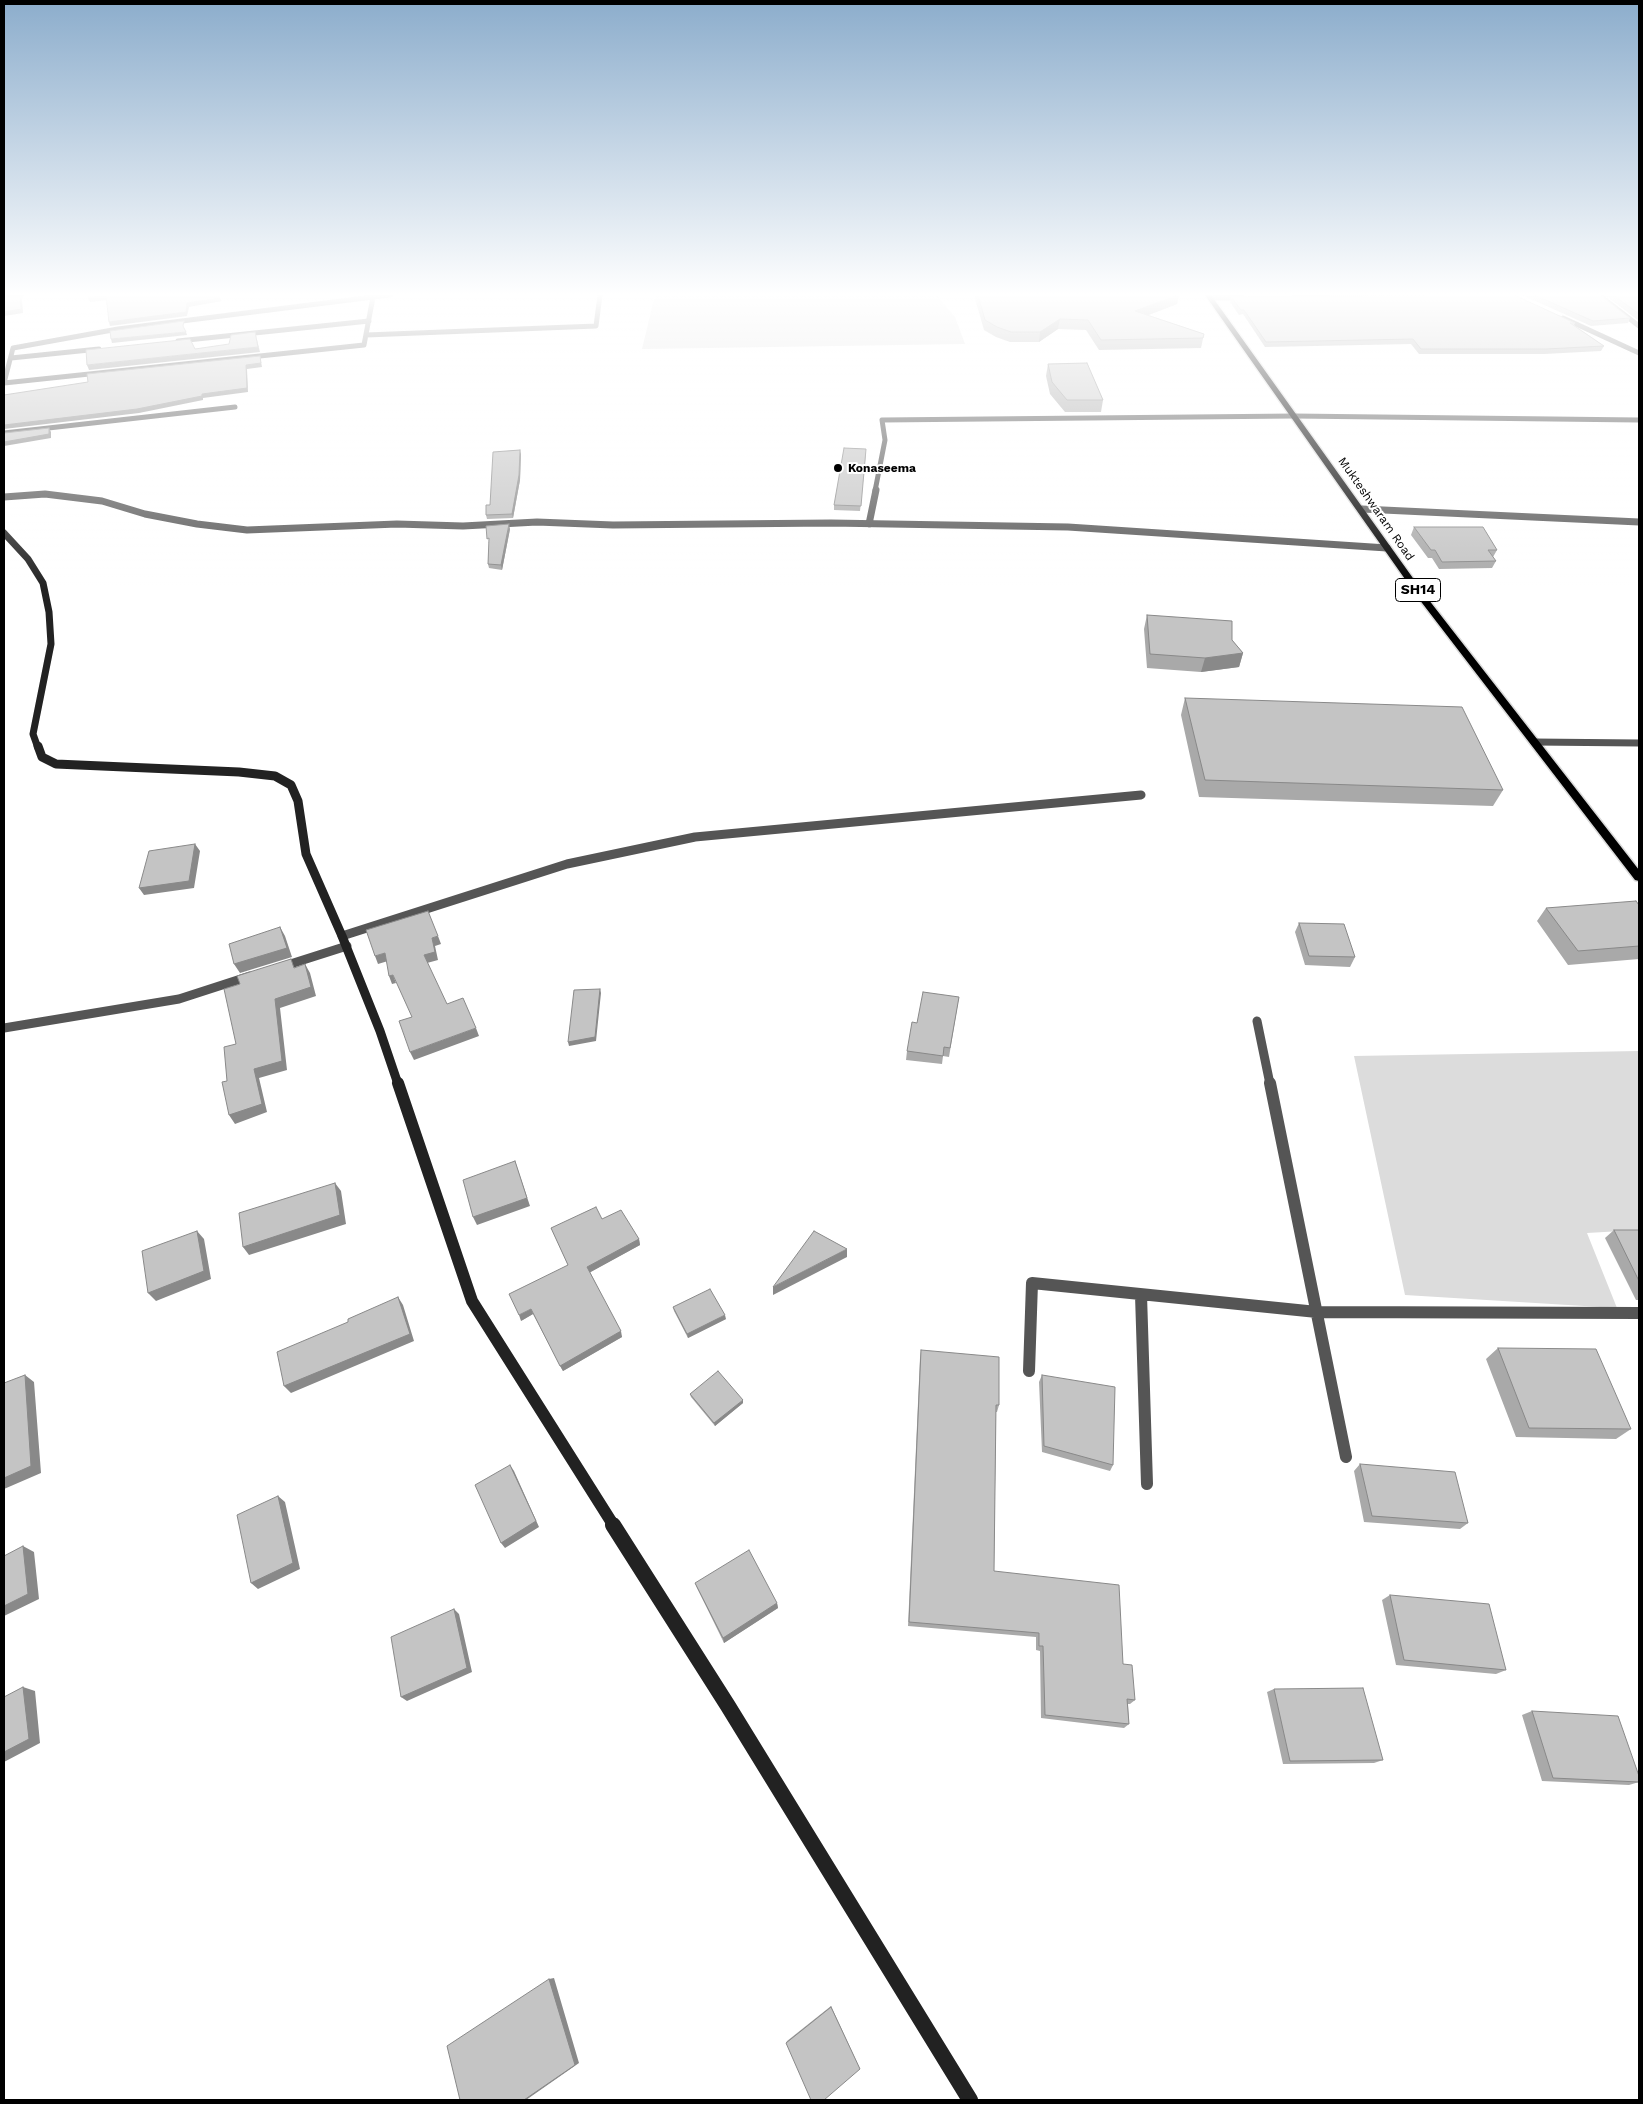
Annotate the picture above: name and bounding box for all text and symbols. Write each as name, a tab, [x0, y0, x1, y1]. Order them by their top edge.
street label: Mukteshwaram Road	[1335, 454, 1417, 564]
place label: Konaseema	[848, 461, 916, 475]
marker: Konaseema	[832, 462, 844, 474]
road number: SH14	[1396, 578, 1440, 602]

